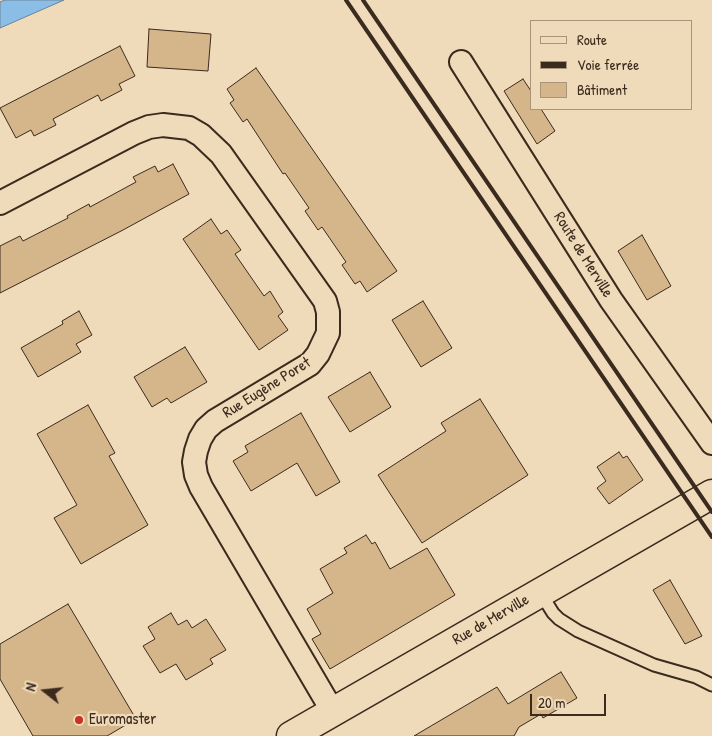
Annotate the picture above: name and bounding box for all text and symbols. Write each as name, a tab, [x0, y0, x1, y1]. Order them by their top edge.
legend	[530, 20, 692, 110]
text: Route	[577, 29, 607, 50]
text: Voie ferrée	[577, 54, 639, 75]
text: Bâtiment	[577, 79, 627, 100]
street label: Route de Merville	[549, 209, 617, 301]
street label: Rue Eugène Poret	[219, 353, 315, 423]
street label: Rue de Merville	[449, 590, 533, 650]
north arrow	[20, 666, 70, 716]
text: N	[20, 681, 40, 693]
scale bar	[532, 684, 608, 716]
text: 20 m	[538, 692, 565, 713]
place label: Euromaster	[89, 710, 156, 730]
marker: Euromaster	[73, 714, 85, 726]

